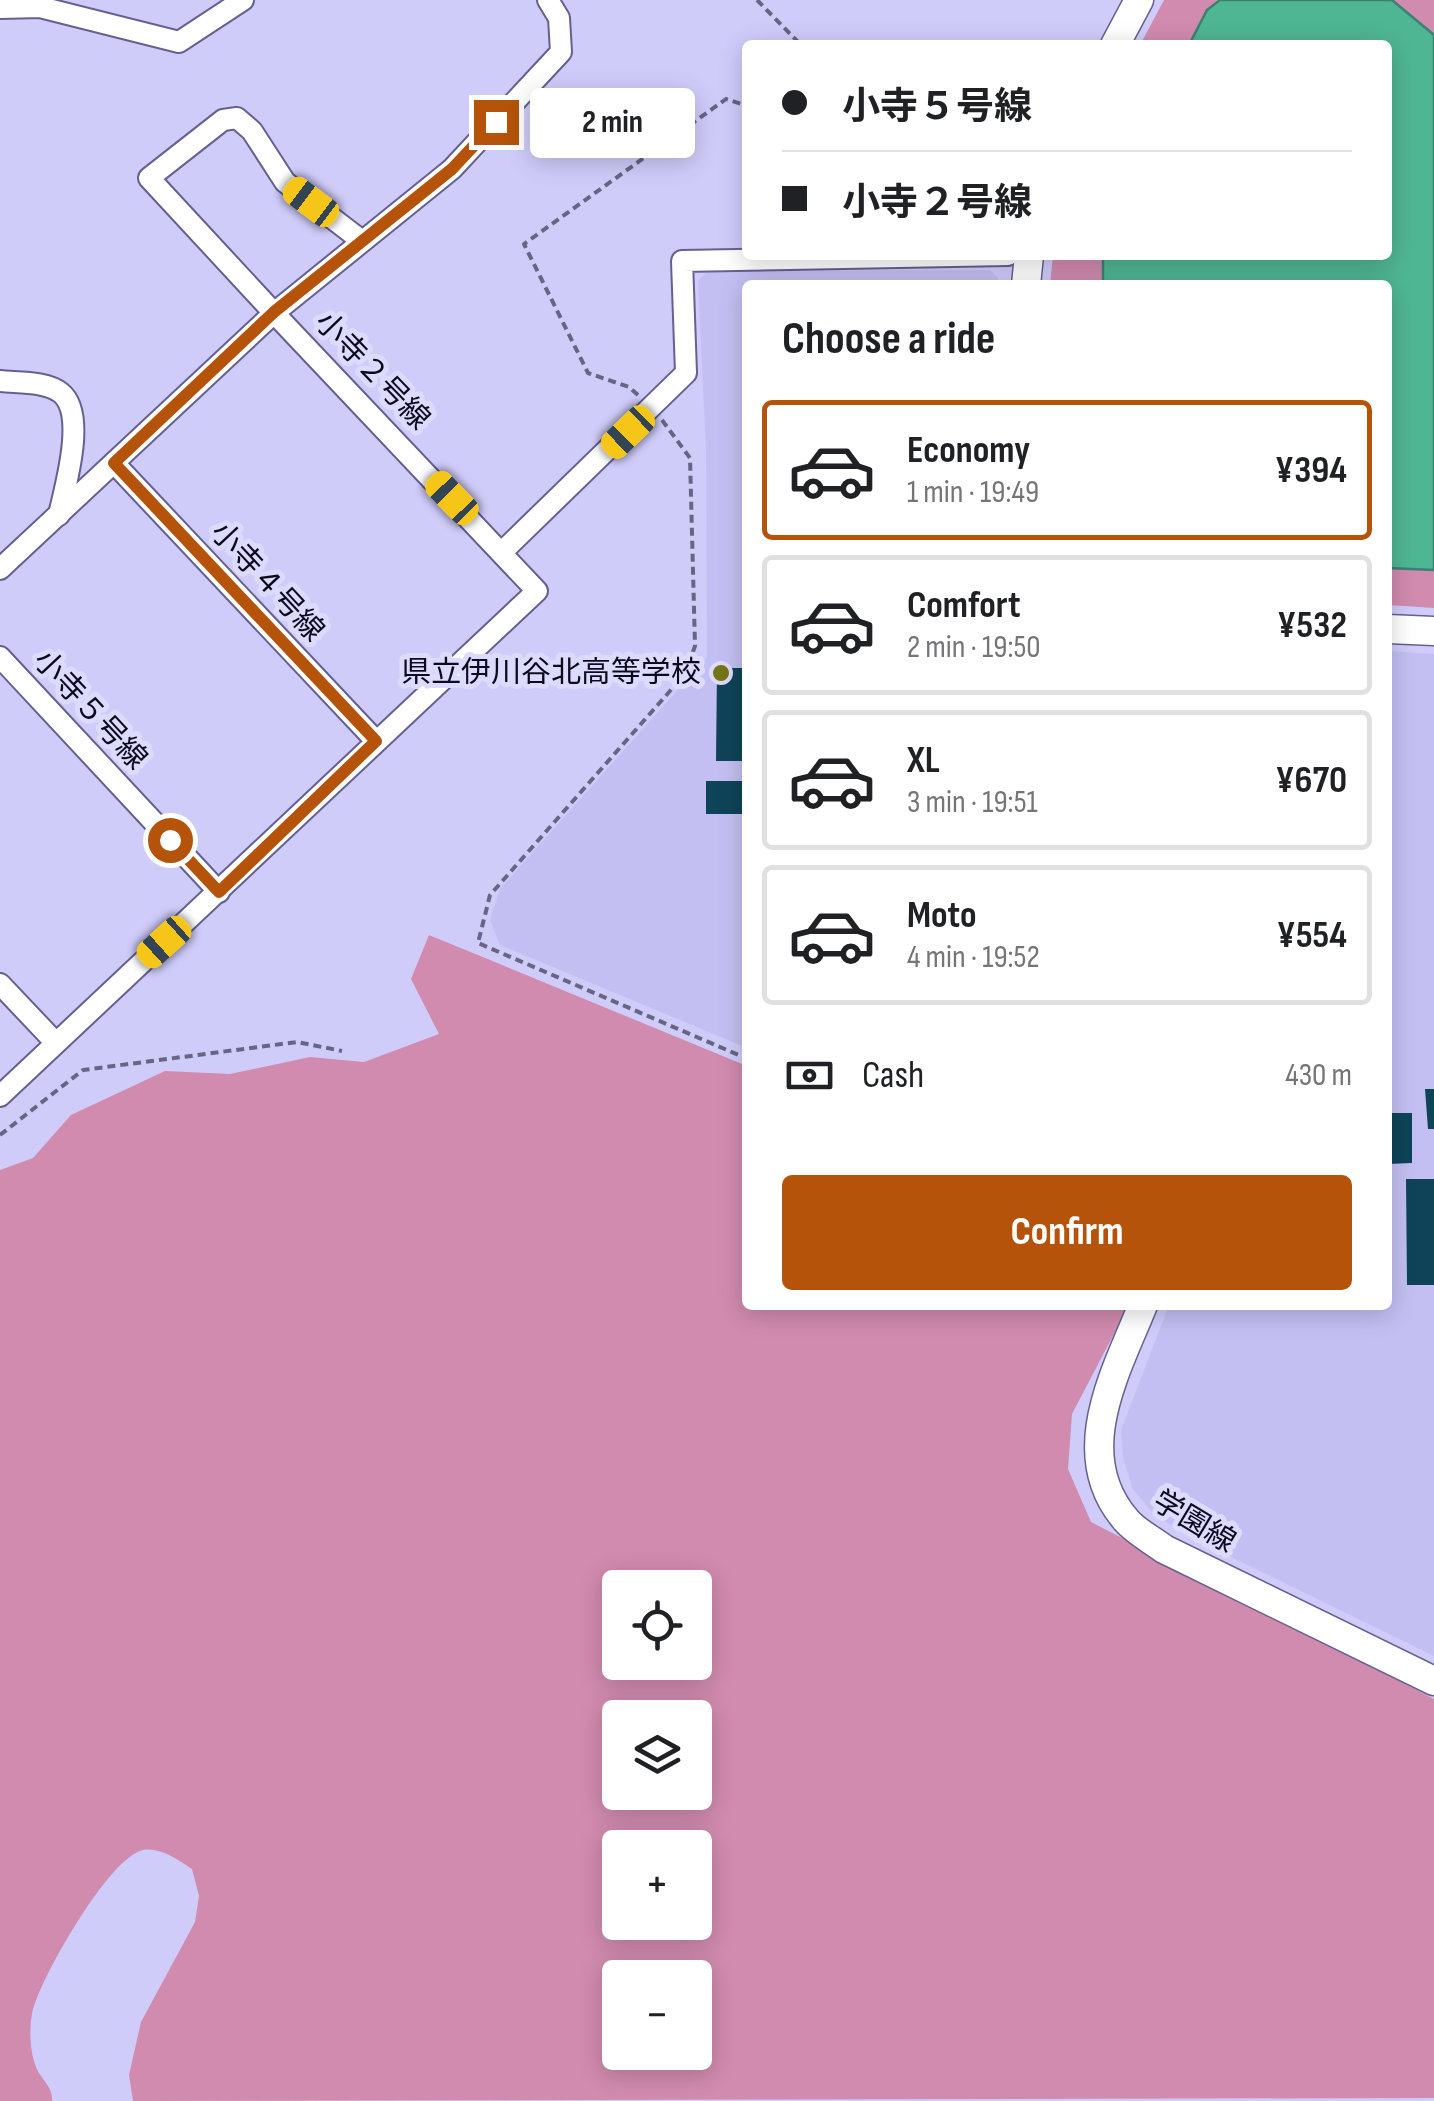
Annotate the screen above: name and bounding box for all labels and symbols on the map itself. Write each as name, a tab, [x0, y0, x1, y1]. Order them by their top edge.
callout: 2 min	[531, 87, 696, 157]
route end	[474, 100, 519, 145]
car	[278, 172, 344, 232]
street label: 小寺２号線	[307, 305, 437, 437]
car	[596, 400, 660, 464]
car	[420, 466, 484, 530]
street label: 小寺４号線	[203, 515, 331, 649]
street label: 小寺５号線	[26, 643, 154, 777]
place label: 県立伊川谷北高等学校	[401, 655, 701, 691]
marker: 県立伊川谷北高等学校	[710, 662, 732, 684]
route start	[148, 818, 193, 863]
car	[132, 911, 196, 973]
street label: 学園線	[1146, 1483, 1242, 1561]

